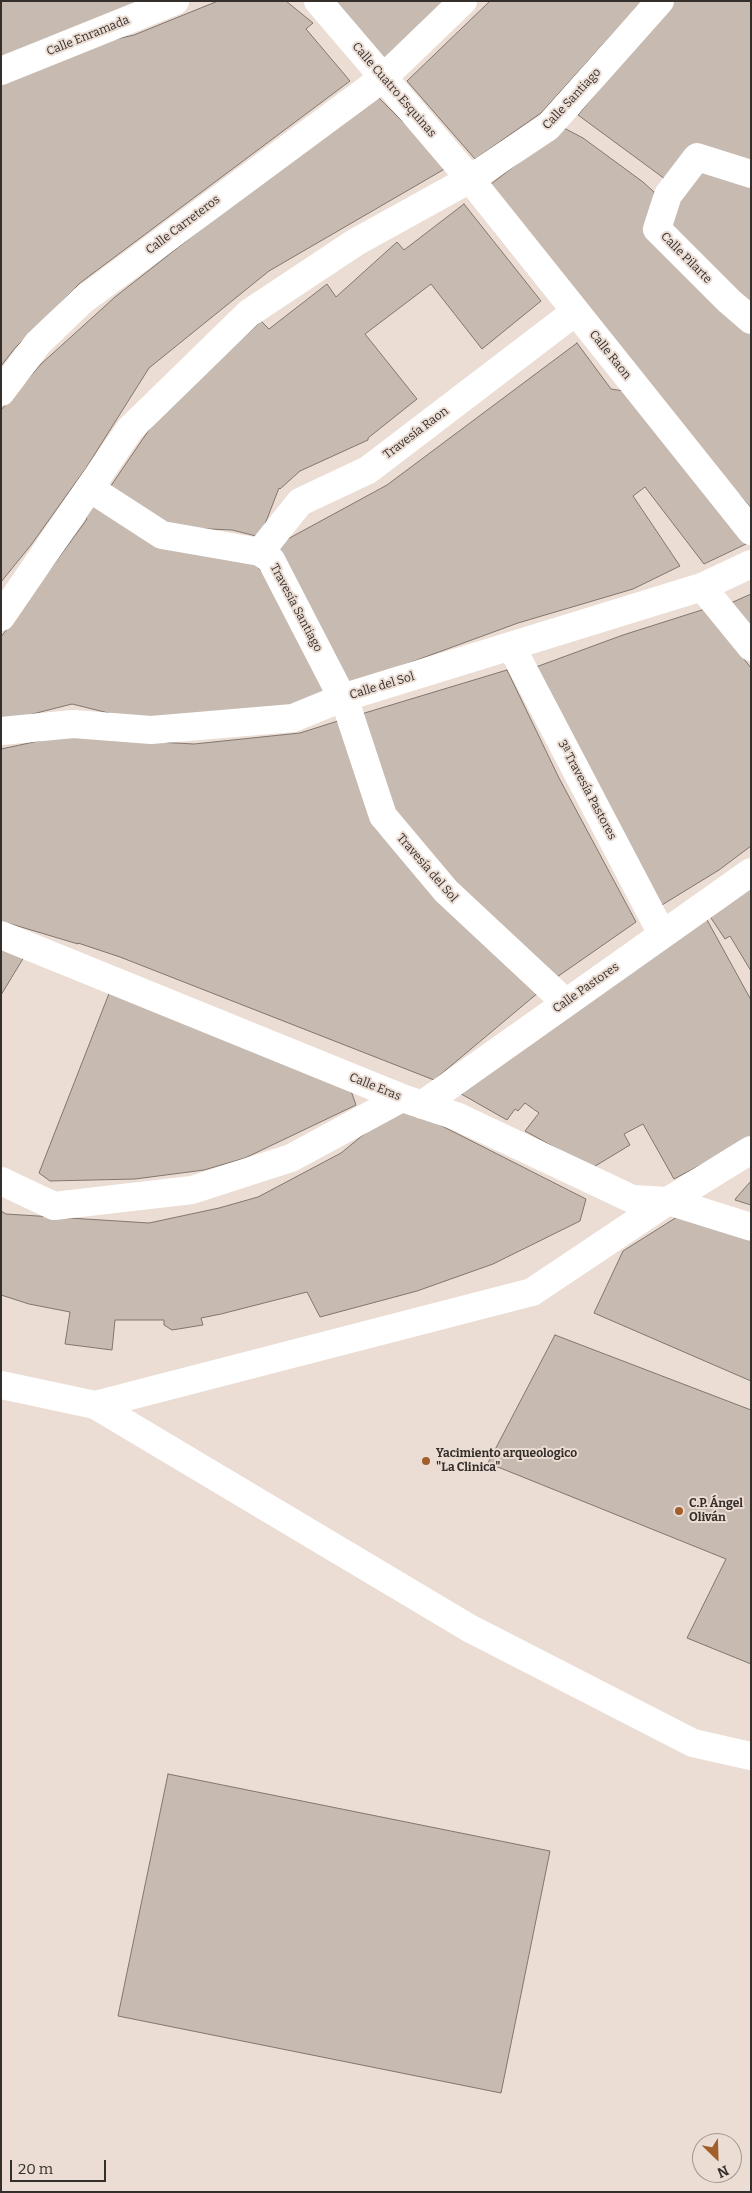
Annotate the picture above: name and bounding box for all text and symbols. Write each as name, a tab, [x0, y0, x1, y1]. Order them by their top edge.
street label: Calle Enramada	[45, 13, 131, 59]
street label: Calle Cuatro Esquinas	[349, 40, 439, 140]
street label: Calle Santiago	[540, 65, 604, 133]
street label: Calle Carreteros	[143, 192, 223, 258]
street label: Calle Pilarte	[657, 229, 715, 287]
street label: Calle Raon	[586, 328, 634, 382]
street label: Travesía Raon	[381, 404, 451, 462]
street label: Travesía Santiago	[267, 562, 325, 654]
street label: Calle del Sol	[348, 669, 416, 703]
street label: 3ª Travesía Pastores	[555, 738, 619, 842]
street label: Travesía del Sol	[393, 831, 461, 905]
street label: Calle Pastores	[550, 960, 622, 1016]
street label: Calle Eras	[347, 1070, 403, 1104]
place label: Yacimiento arqueologico "La Clinica"	[436, 1447, 577, 1475]
marker: Yacimiento arqueologico "La Clinica"	[420, 1455, 432, 1467]
place label: C.P. Ángel Oliván	[689, 1497, 743, 1525]
marker: C.P. Ángel Oliván	[673, 1505, 685, 1517]
north arrow	[692, 2133, 742, 2183]
scale bar	[12, 2150, 109, 2182]
text: 20 m	[18, 2160, 53, 2178]
text: N	[715, 2161, 731, 2181]

